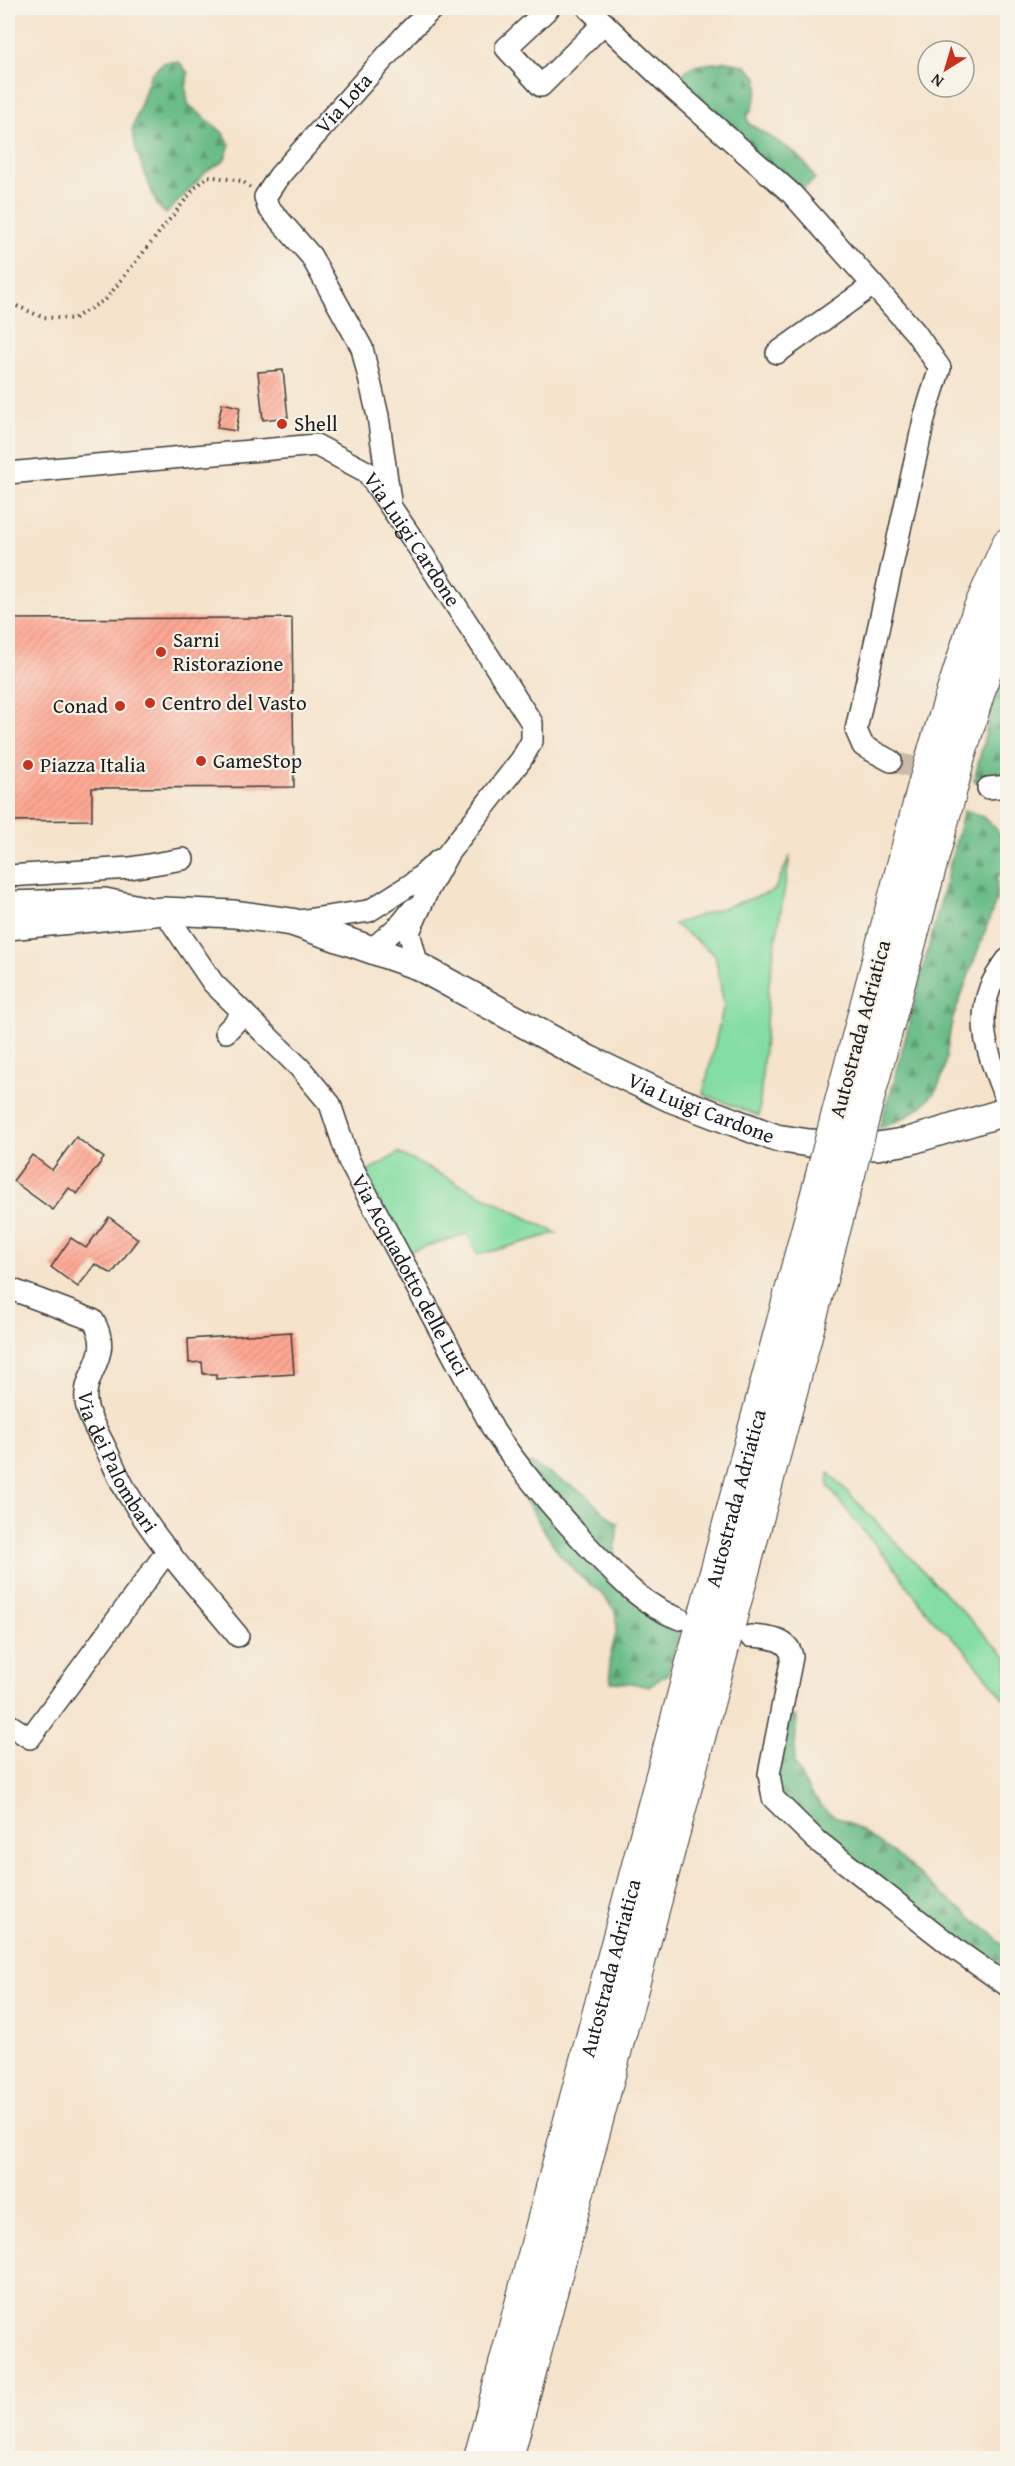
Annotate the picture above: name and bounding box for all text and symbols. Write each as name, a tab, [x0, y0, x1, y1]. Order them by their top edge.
north arrow	[916, 39, 976, 99]
street label: Via Lota	[308, 66, 379, 141]
text: N	[925, 68, 948, 94]
place label: Shell	[294, 408, 338, 439]
marker: Shell	[275, 417, 289, 431]
street label: Via Luigi Cardone	[356, 465, 469, 613]
place label: Sarni Ristorazione	[173, 624, 283, 679]
marker: Sarni Ristorazione	[154, 645, 168, 659]
place label: Centro del Vasto	[162, 687, 307, 718]
place label: Conad	[53, 690, 109, 721]
marker: Centro del Vasto	[143, 696, 157, 710]
marker: Conad	[113, 699, 127, 713]
place label: GameStop	[213, 745, 302, 776]
place label: Piazza Italia	[40, 749, 146, 780]
marker: GameStop	[194, 754, 208, 768]
marker: Piazza Italia	[21, 758, 35, 772]
street label: Autostrada Adriatica	[821, 936, 898, 1121]
street label: Via Luigi Cardone	[623, 1064, 779, 1151]
street label: Via Acquadotto delle Luci	[344, 1168, 477, 1381]
street label: Via dei Palombari	[71, 1391, 165, 1539]
street label: Autostrada Adriatica	[697, 1406, 774, 1591]
street label: Autostrada Adriatica	[572, 1875, 649, 2060]

